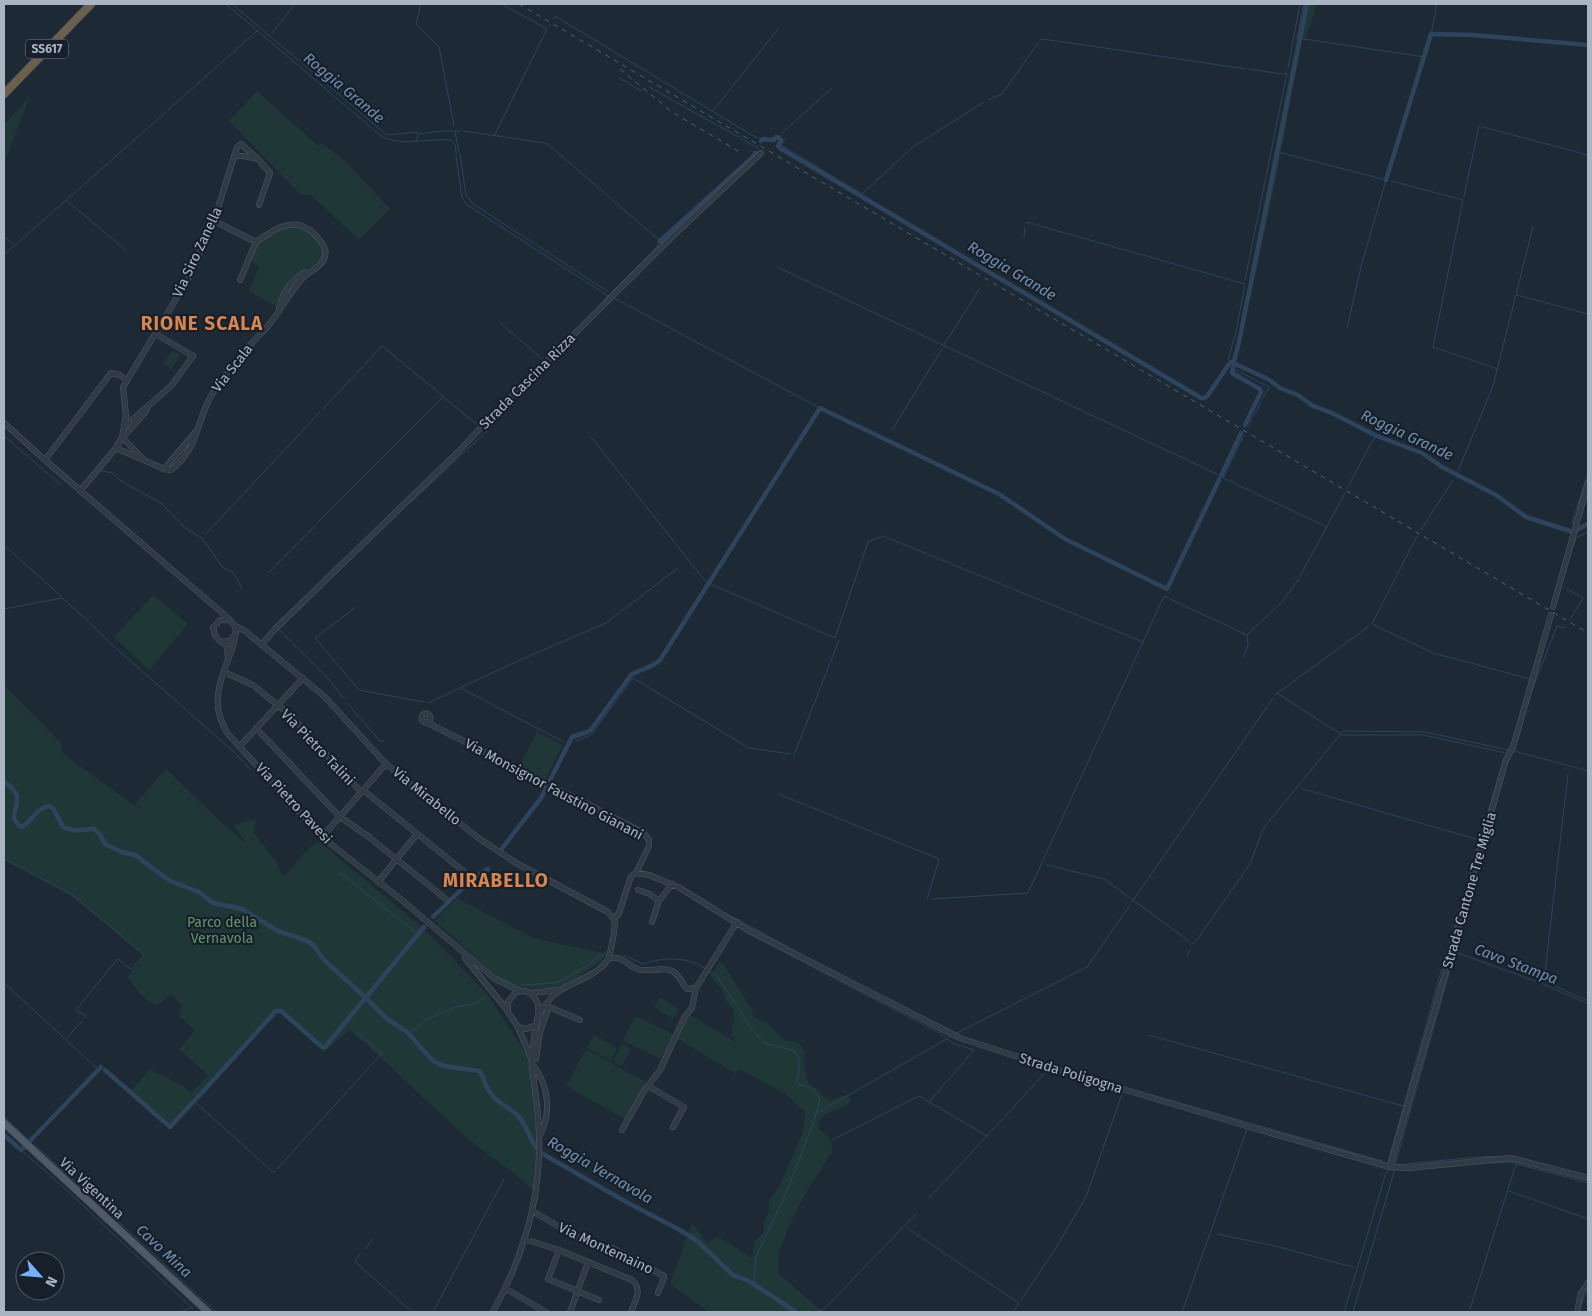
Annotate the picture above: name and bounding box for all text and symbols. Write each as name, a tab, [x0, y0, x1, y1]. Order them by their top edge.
road number: SS617	[26, 40, 68, 59]
water label: Roggia Grande	[300, 49, 388, 127]
street label: Via Siro Zanella	[169, 204, 226, 300]
water label: Roggia Grande	[965, 238, 1060, 305]
district label: RIONE SCALA	[141, 312, 263, 335]
street label: Strada Cascina Rizza	[476, 330, 579, 433]
street label: Via Scala	[208, 341, 256, 396]
water label: Roggia Grande	[1358, 406, 1456, 464]
street label: Via Pietro Talini	[277, 706, 358, 789]
street label: Via Monsignor Faustino Gianani	[462, 735, 646, 844]
street label: Via Pietro Pavesi	[252, 759, 335, 847]
street label: Via Mirabello	[389, 764, 464, 829]
street label: Strada Cantone Tre Miglia	[1439, 810, 1500, 970]
district label: MIRABELLO	[443, 869, 549, 892]
park label: Parco della Vernavola	[187, 914, 257, 947]
water label: Cavo Stampa	[1472, 940, 1560, 988]
street label: Strada Poligogna	[1017, 1050, 1125, 1097]
water label: Roggia Vernavola	[544, 1133, 656, 1207]
street label: Via Vigentina	[56, 1154, 128, 1223]
street label: Via Montemaino	[556, 1219, 656, 1278]
water label: Cavo Mina	[133, 1221, 195, 1281]
north arrow	[15, 1251, 65, 1301]
text: N	[41, 1274, 61, 1290]

